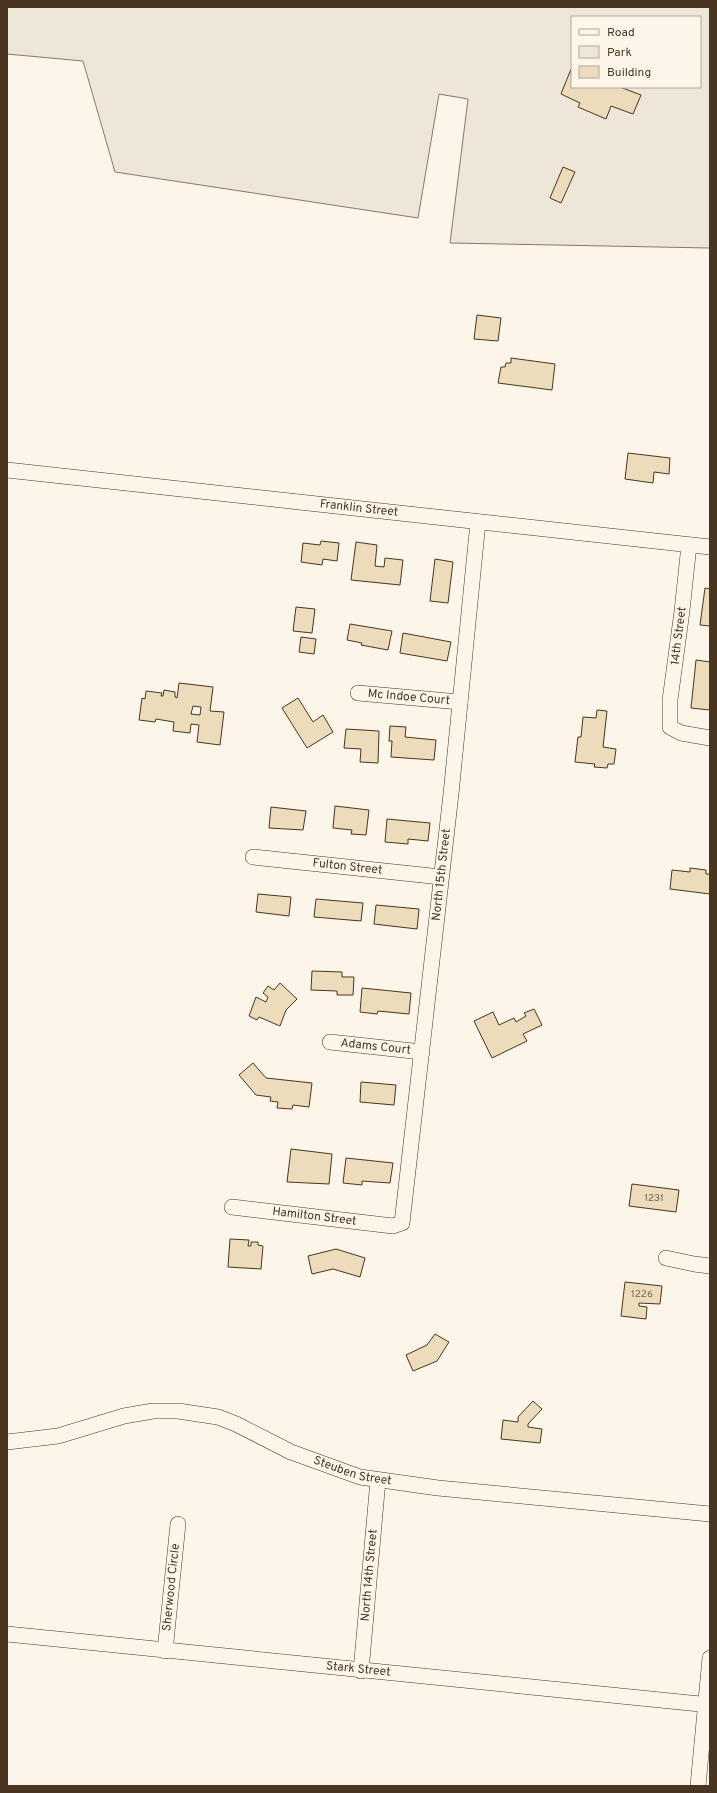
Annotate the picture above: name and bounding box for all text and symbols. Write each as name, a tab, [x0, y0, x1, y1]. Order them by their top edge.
legend	[571, 16, 701, 88]
text: Road	[607, 25, 635, 41]
text: Park	[607, 45, 632, 61]
text: Building	[607, 65, 651, 81]
street label: Franklin Street	[319, 496, 399, 521]
street label: 14th Street	[667, 606, 691, 666]
street label: Mc Indoe Court	[367, 686, 451, 709]
street label: North 15th Street	[429, 828, 455, 922]
street label: Fulton Street	[312, 855, 383, 879]
street label: Adams Court	[340, 1035, 412, 1059]
house number: 1231	[644, 1192, 664, 1205]
street label: Hamilton Street	[271, 1204, 357, 1230]
house number: 1226	[631, 1288, 653, 1301]
street label: Steuben Street	[311, 1453, 393, 1489]
street label: North 14th Street	[357, 1529, 382, 1622]
street label: Sherwood Circle	[159, 1543, 184, 1632]
street label: Stark Street	[325, 1658, 391, 1681]

